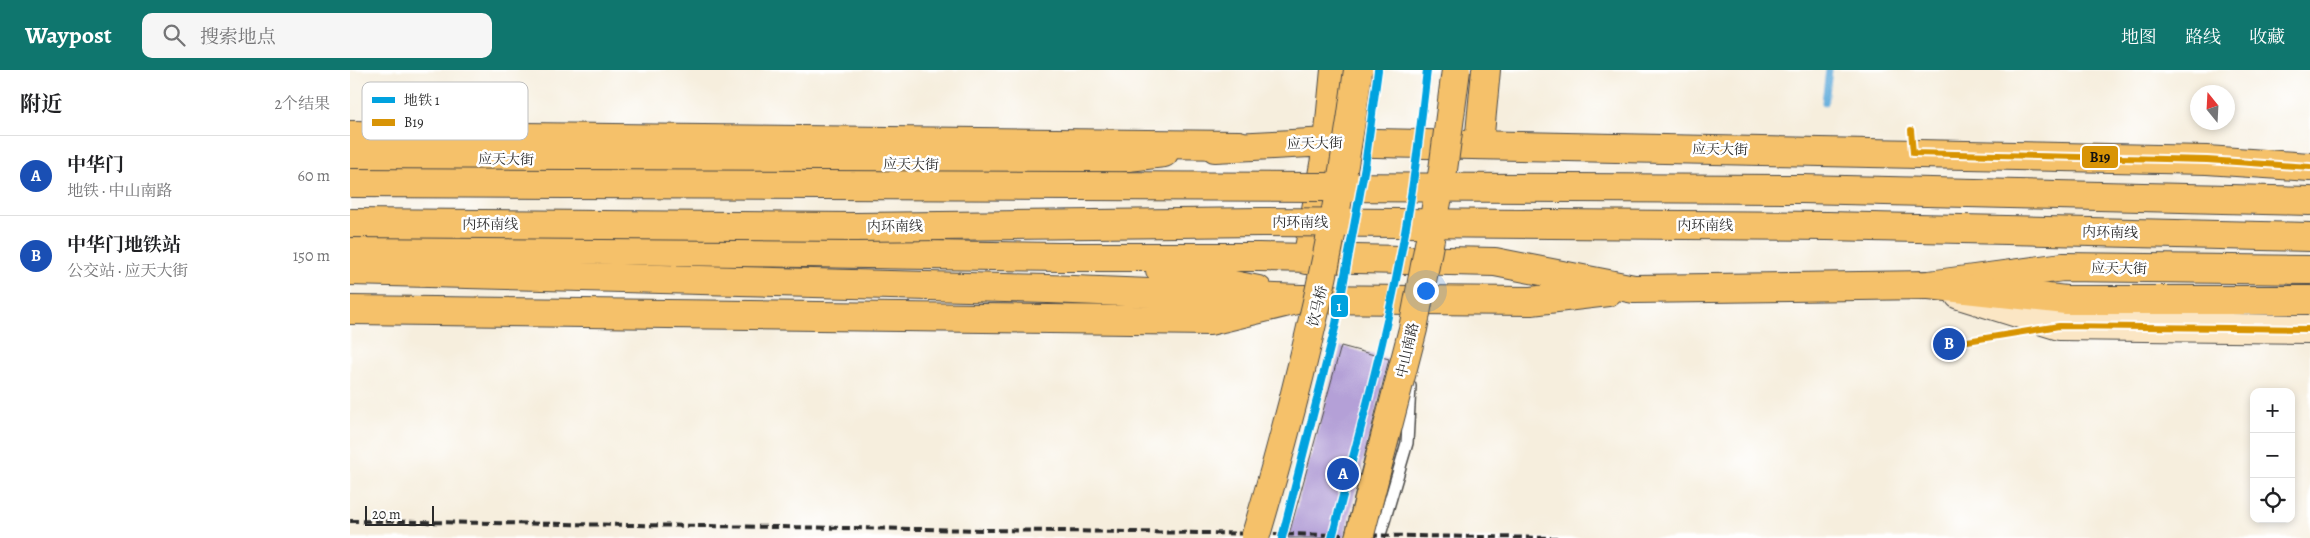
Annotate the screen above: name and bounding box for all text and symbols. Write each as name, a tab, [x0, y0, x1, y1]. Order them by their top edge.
search box	[142, 13, 492, 58]
text: Waypost	[25, 19, 112, 51]
icon: search	[160, 21, 188, 49]
text: 搜索地点	[200, 24, 276, 50]
text: 地图	[2121, 25, 2157, 49]
text: 路线	[2185, 25, 2221, 49]
text: 收藏	[2249, 25, 2285, 49]
legend	[362, 82, 528, 140]
north arrow	[2190, 85, 2235, 130]
text: 附近	[20, 90, 62, 118]
text: 地铁 1	[404, 91, 440, 110]
text: 2个结果	[274, 93, 330, 115]
text: B19	[404, 113, 424, 132]
street label: 应天大街	[1287, 134, 1343, 153]
street label: 应天大街	[1692, 140, 1748, 159]
line badge: B19	[2081, 145, 2119, 169]
text: B19	[2090, 148, 2111, 167]
street label: 应天大街	[478, 150, 534, 169]
text: 中华门	[67, 152, 124, 178]
street label: 应天大街	[883, 155, 939, 174]
text: A	[31, 165, 41, 187]
text: 60 m	[298, 165, 330, 187]
text: 地铁 · 中山南路	[67, 180, 173, 202]
street label: 内环南线	[1272, 213, 1328, 232]
street label: 内环南线	[462, 215, 518, 234]
street label: 内环南线	[1677, 216, 1733, 235]
street label: 内环南线	[867, 217, 923, 236]
street label: 内环南线	[2082, 223, 2138, 242]
text: 中华门地铁站	[67, 232, 181, 258]
text: B	[31, 245, 41, 267]
text: 150 m	[293, 245, 330, 267]
street label: 应天大街	[2091, 259, 2147, 278]
text: 公交站 · 应天大街	[67, 260, 189, 282]
your location	[1413, 278, 1439, 304]
street label: 饮马桥	[1304, 284, 1331, 329]
line badge: 1	[1330, 294, 1349, 318]
text: 1	[1336, 297, 1342, 316]
street label: 中山南路	[1392, 321, 1423, 380]
pin: B	[1933, 325, 1965, 363]
map controls	[2250, 388, 2295, 523]
button: +	[2250, 388, 2295, 433]
button: −	[2250, 433, 2295, 478]
pin: A	[1327, 455, 1359, 493]
button: locate	[2250, 478, 2295, 523]
scale bar	[365, 503, 434, 526]
text: 20 m	[372, 505, 401, 524]

